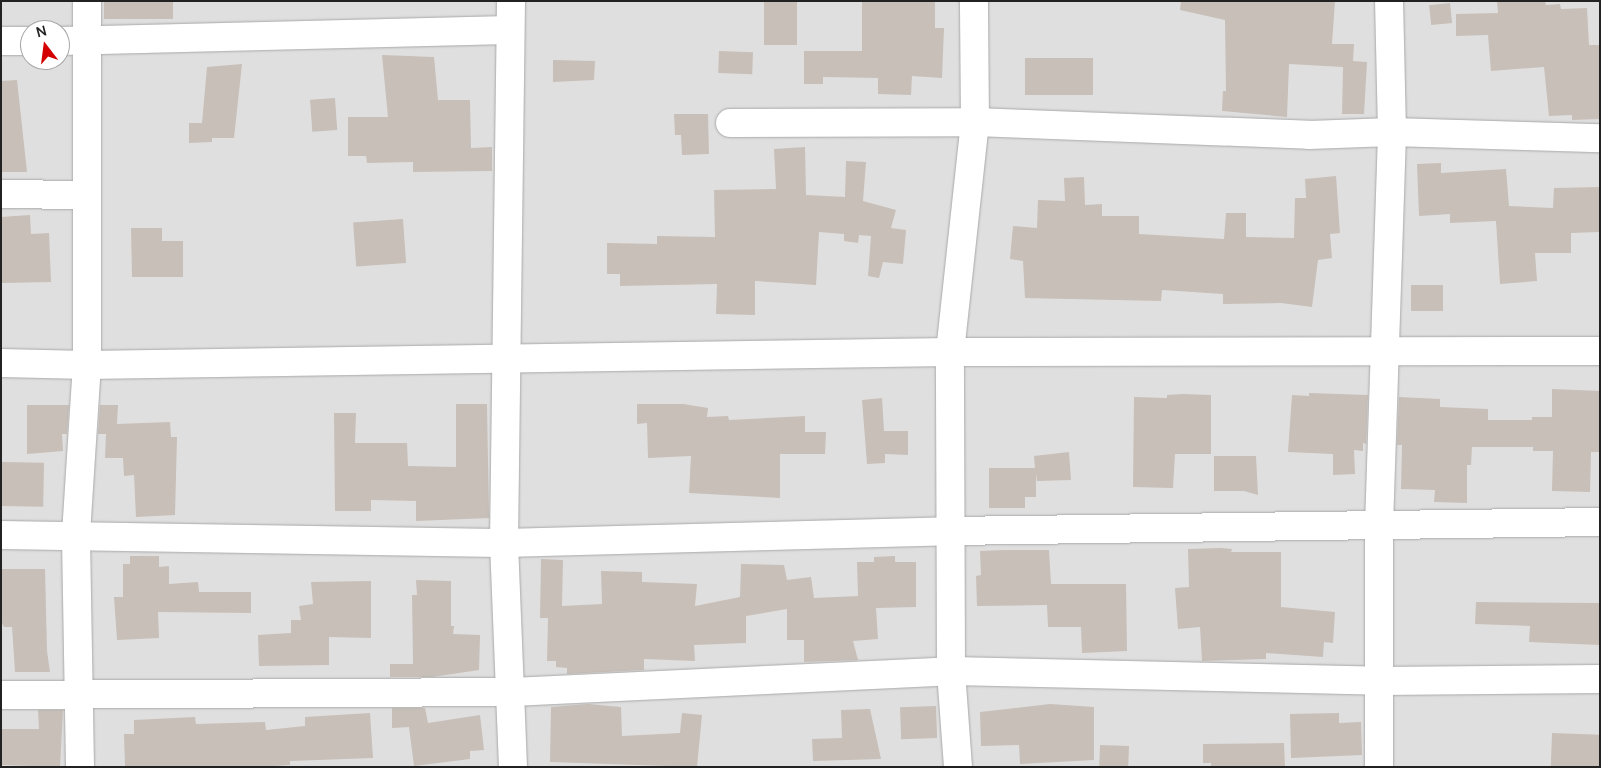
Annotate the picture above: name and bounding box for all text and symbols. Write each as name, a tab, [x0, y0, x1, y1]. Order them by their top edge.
north arrow	[20, 20, 70, 70]
text: N	[34, 21, 49, 41]

